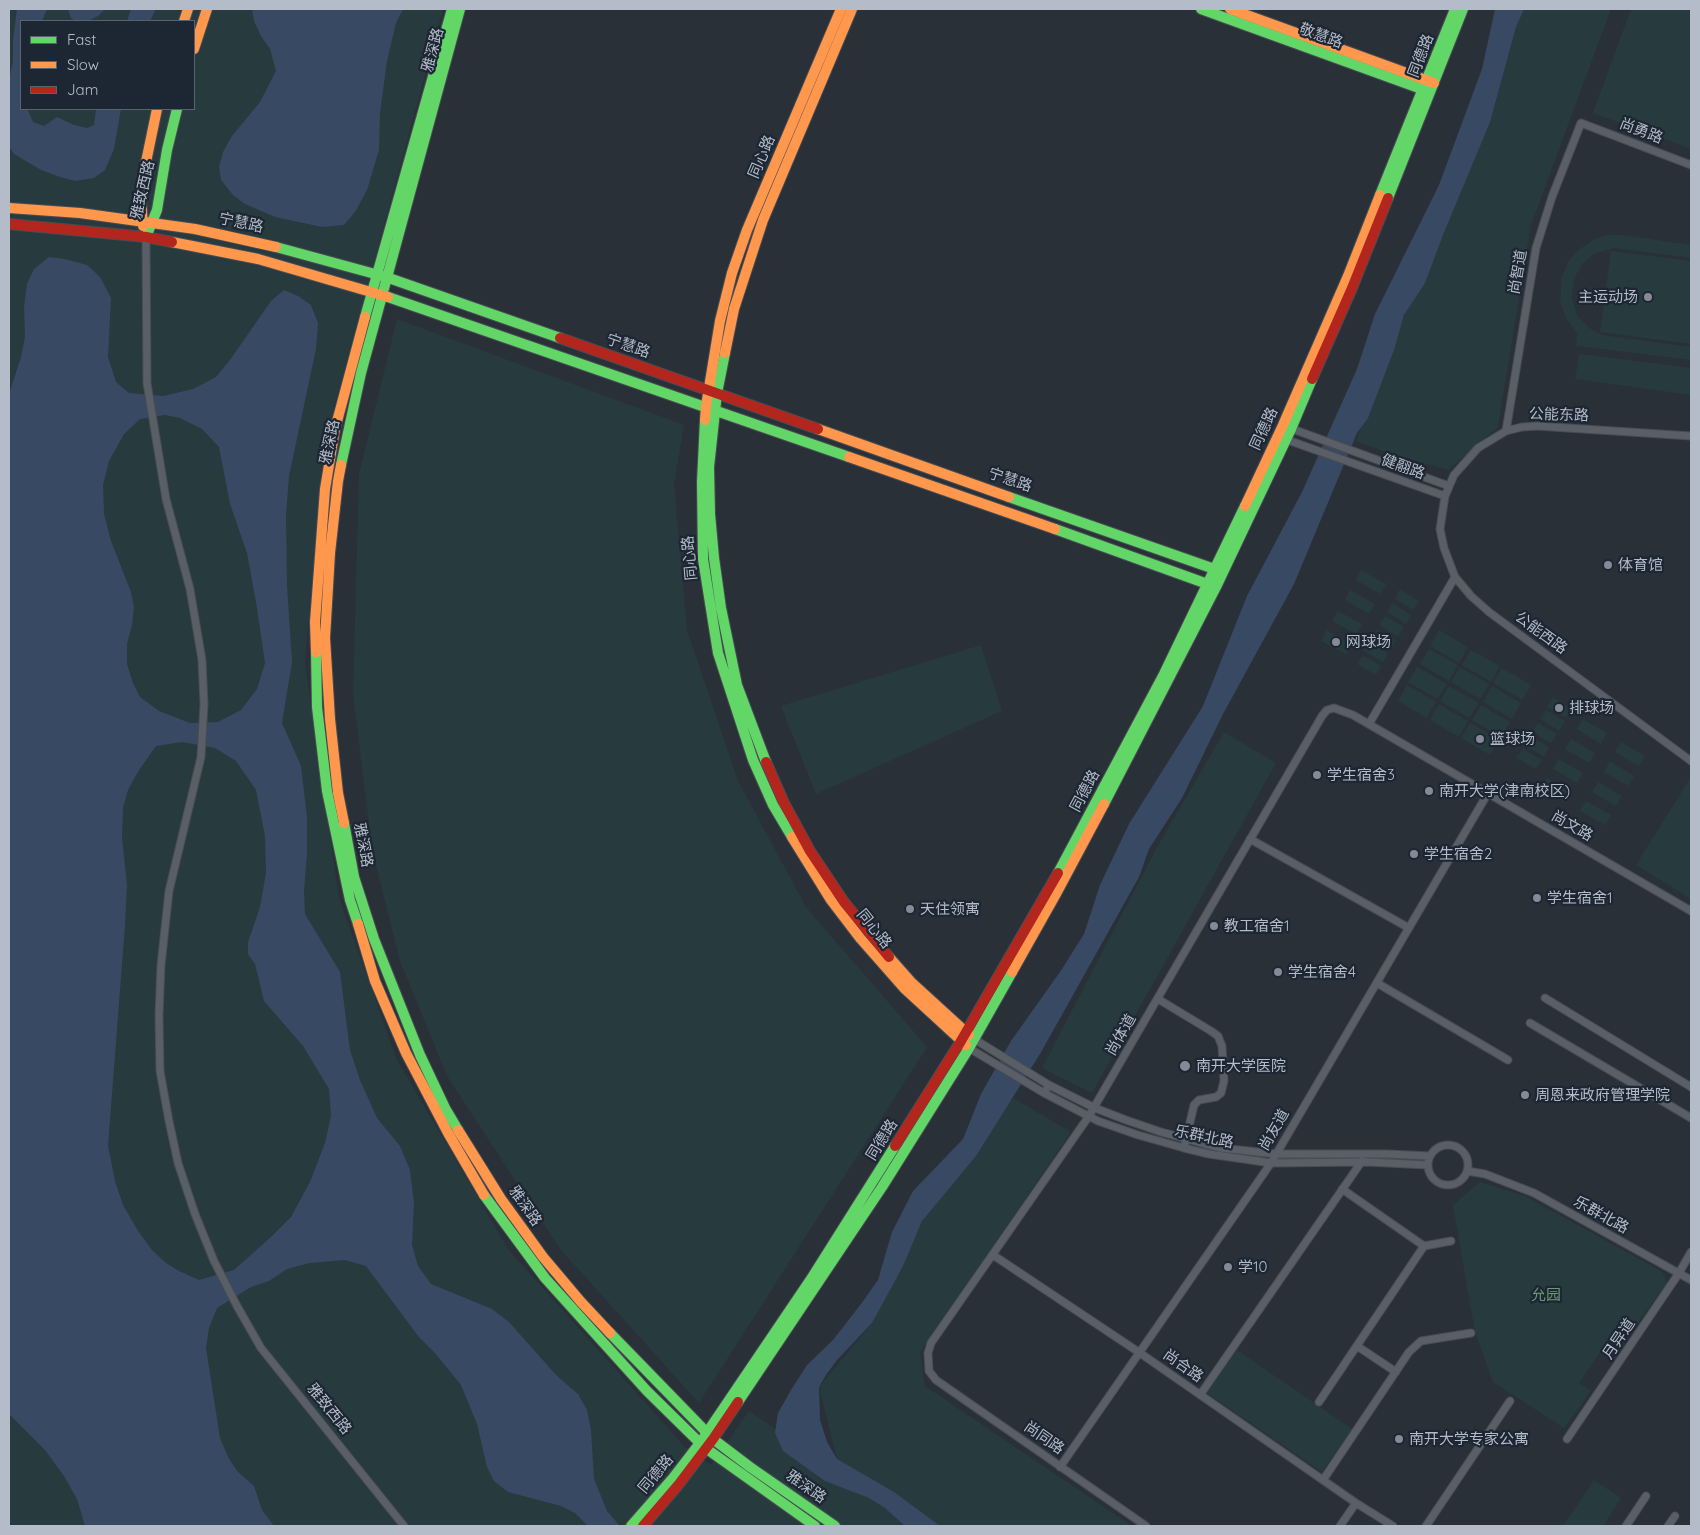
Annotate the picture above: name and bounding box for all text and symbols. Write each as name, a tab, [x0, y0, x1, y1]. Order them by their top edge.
legend	[20, 20, 195, 110]
street label: 敬慧路	[1297, 20, 1345, 52]
street label: 雅深路	[418, 26, 448, 74]
text: Fast	[67, 30, 96, 49]
street label: 同德路	[1405, 32, 1437, 80]
text: Slow	[67, 55, 99, 74]
text: Jam	[67, 80, 98, 99]
street label: 尚勇路	[1617, 115, 1665, 147]
street label: 同心路	[745, 133, 779, 181]
street label: 雅致西路	[127, 159, 159, 221]
street label: 宁慧路	[217, 210, 265, 236]
street label: 尚智道	[1505, 248, 1531, 296]
place label: 主运动场	[1578, 288, 1638, 306]
marker: 主运动场	[1642, 291, 1654, 303]
street label: 宁慧路	[604, 330, 652, 362]
street label: 同德路	[1246, 405, 1282, 453]
street label: 公能东路	[1529, 405, 1589, 425]
street label: 雅深路	[317, 418, 343, 466]
street label: 健翮路	[1379, 451, 1427, 483]
street label: 宁慧路	[986, 464, 1034, 496]
street label: 同心路	[679, 535, 701, 581]
place label: 体育馆	[1618, 556, 1663, 574]
marker: 体育馆	[1602, 559, 1614, 571]
street label: 公能西路	[1511, 608, 1571, 658]
place label: 网球场	[1346, 633, 1391, 651]
marker: 网球场	[1330, 636, 1342, 648]
place label: 排球场	[1569, 699, 1614, 717]
marker: 排球场	[1553, 702, 1565, 714]
place label: 篮球场	[1490, 730, 1535, 748]
marker: 篮球场	[1474, 733, 1486, 745]
place label: 学生宿舍3	[1327, 766, 1395, 784]
street label: 同德路	[1066, 767, 1104, 815]
marker: 学生宿舍3	[1311, 769, 1323, 781]
place label: 南开大学(津南校区)	[1439, 782, 1570, 800]
marker: 南开大学(津南校区)	[1423, 785, 1435, 797]
street label: 尚文路	[1548, 807, 1596, 845]
street label: 雅深路	[350, 821, 376, 869]
place label: 学生宿舍2	[1424, 845, 1492, 863]
marker: 学生宿舍2	[1408, 848, 1420, 860]
place label: 学生宿舍1	[1547, 889, 1613, 907]
marker: 学生宿舍1	[1531, 892, 1543, 904]
place label: 天住领寓	[920, 900, 980, 918]
marker: 天住领寓	[904, 903, 916, 915]
street label: 同心路	[853, 906, 895, 952]
place label: 教工宿舍1	[1224, 917, 1290, 935]
marker: 教工宿舍1	[1208, 920, 1220, 932]
place label: 学生宿舍4	[1288, 963, 1356, 981]
marker: 学生宿舍4	[1272, 966, 1284, 978]
street label: 尚体道	[1102, 1011, 1140, 1059]
place label: 南开大学医院	[1196, 1057, 1286, 1075]
marker: 南开大学医院	[1178, 1059, 1192, 1073]
place label: 周恩来政府管理学院	[1535, 1086, 1670, 1104]
marker: 周恩来政府管理学院	[1519, 1089, 1531, 1101]
street label: 尚友道	[1255, 1106, 1293, 1154]
street label: 同德路	[862, 1116, 902, 1164]
street label: 乐群北路	[1173, 1122, 1235, 1152]
street label: 雅深路	[505, 1182, 545, 1230]
street label: 乐群北路	[1570, 1193, 1632, 1237]
place label: 学10	[1238, 1258, 1267, 1276]
marker: 学10	[1222, 1261, 1234, 1273]
park label: 允园	[1531, 1286, 1561, 1304]
street label: 月异道	[1599, 1315, 1639, 1363]
street label: 尚合路	[1159, 1346, 1207, 1386]
street label: 雅致西路	[303, 1380, 355, 1438]
street label: 尚同路	[1020, 1418, 1068, 1458]
place label: 南开大学专家公寓	[1409, 1430, 1529, 1448]
marker: 南开大学专家公寓	[1393, 1433, 1405, 1445]
street label: 同德路	[635, 1451, 677, 1497]
street label: 雅深路	[782, 1467, 830, 1507]

